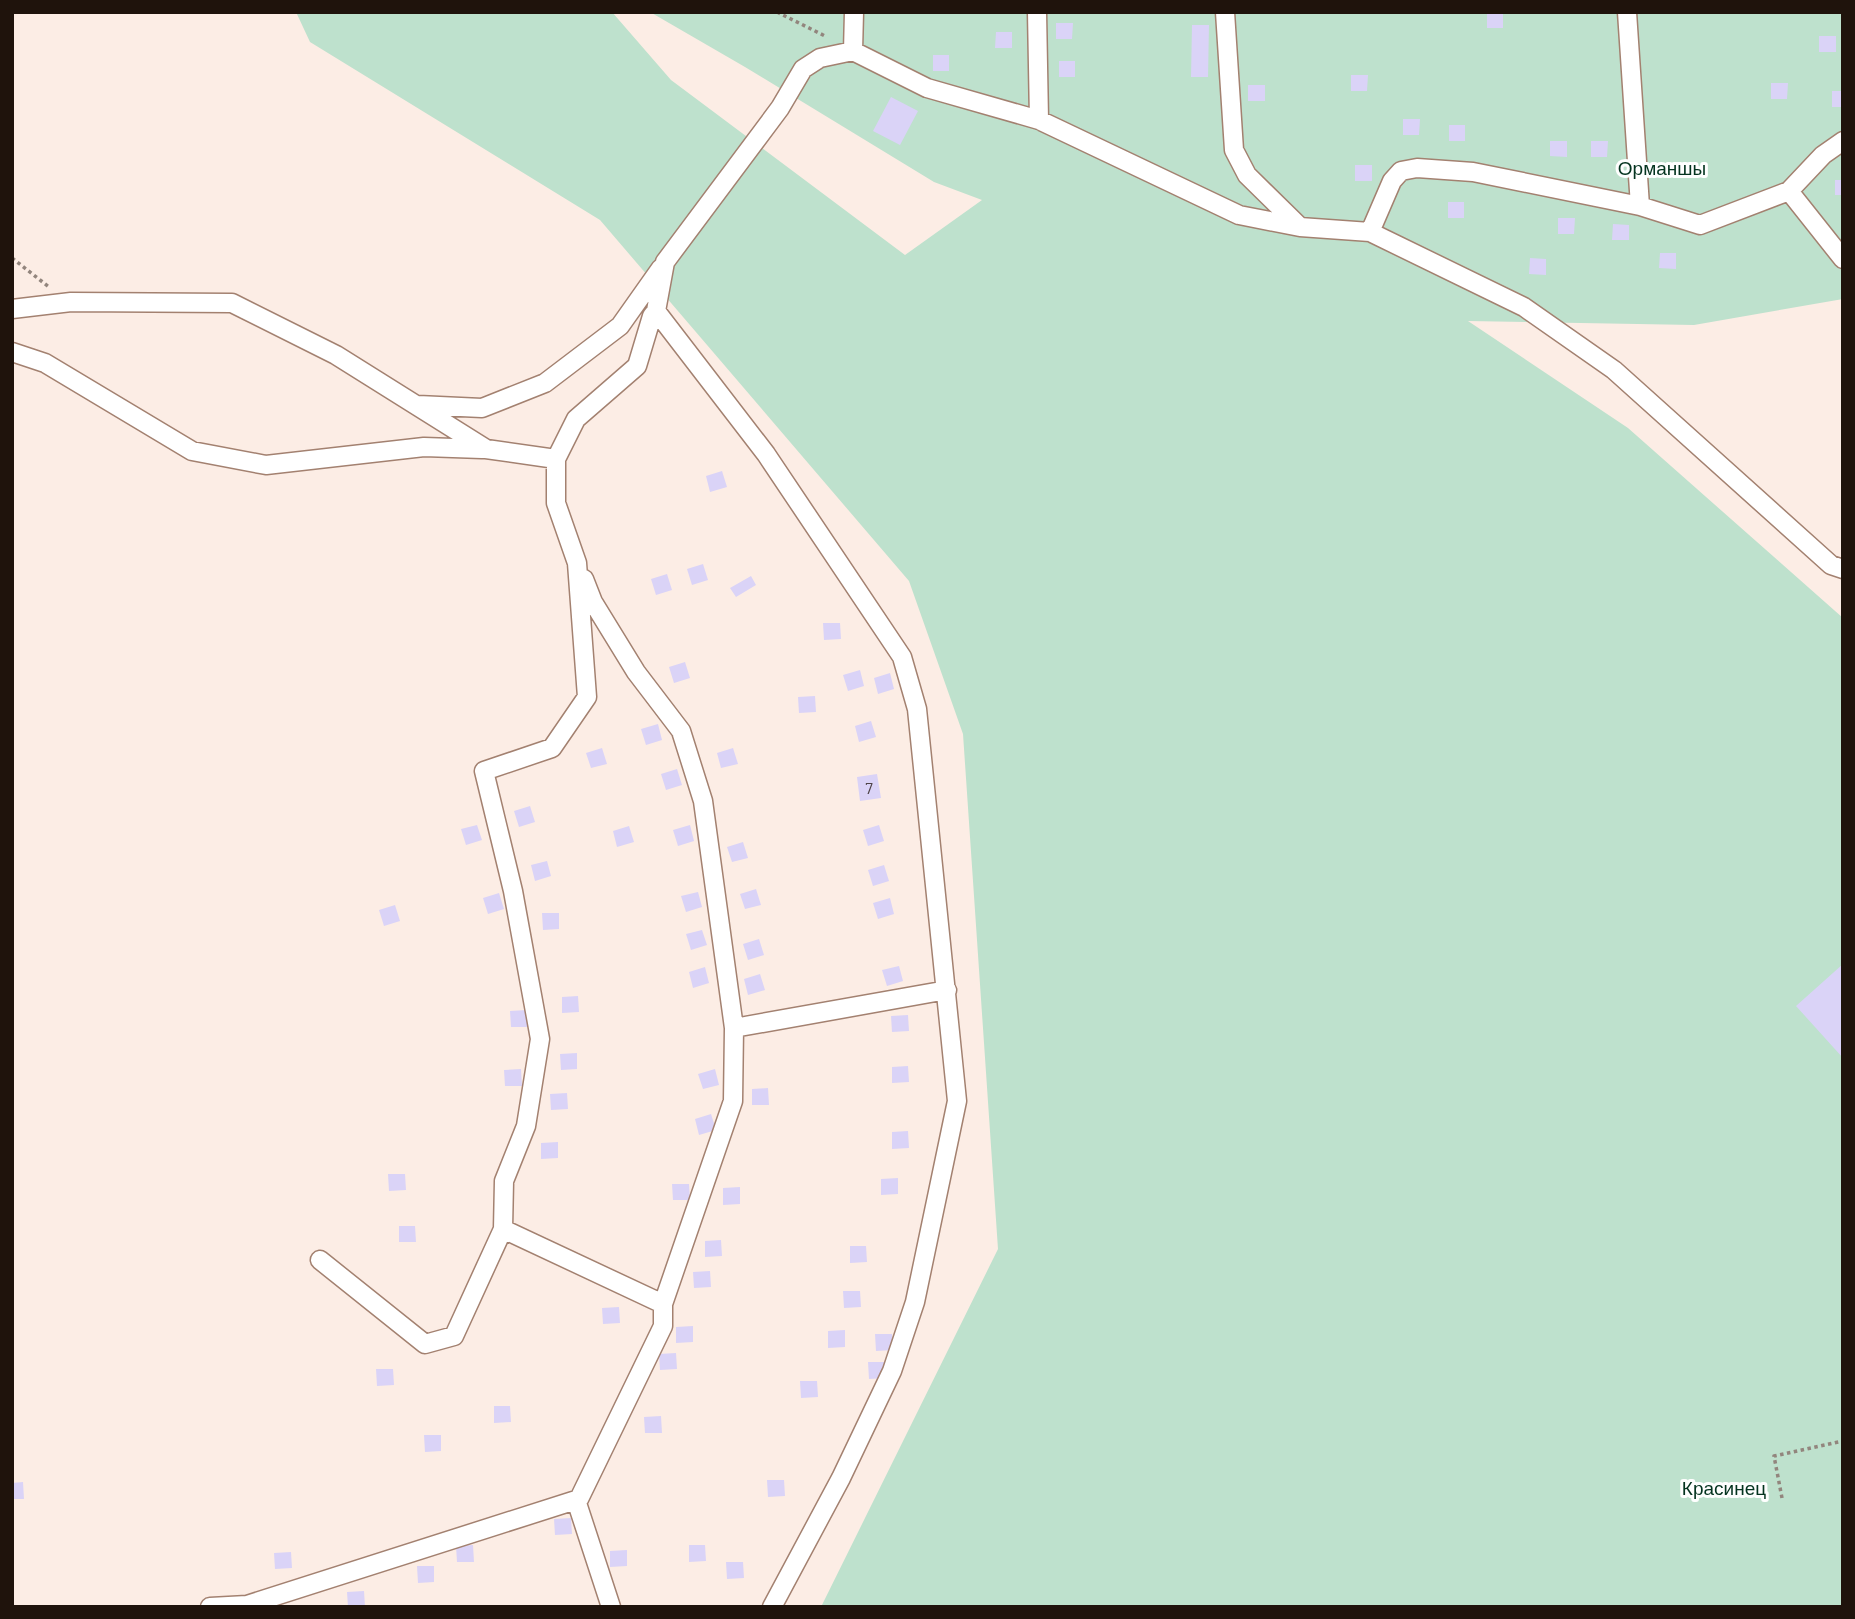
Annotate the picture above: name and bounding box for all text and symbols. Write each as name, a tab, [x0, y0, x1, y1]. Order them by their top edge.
park label: Орманшы	[1618, 156, 1706, 179]
house number: 7	[865, 778, 873, 797]
park label: Красинец	[1682, 1476, 1766, 1499]

